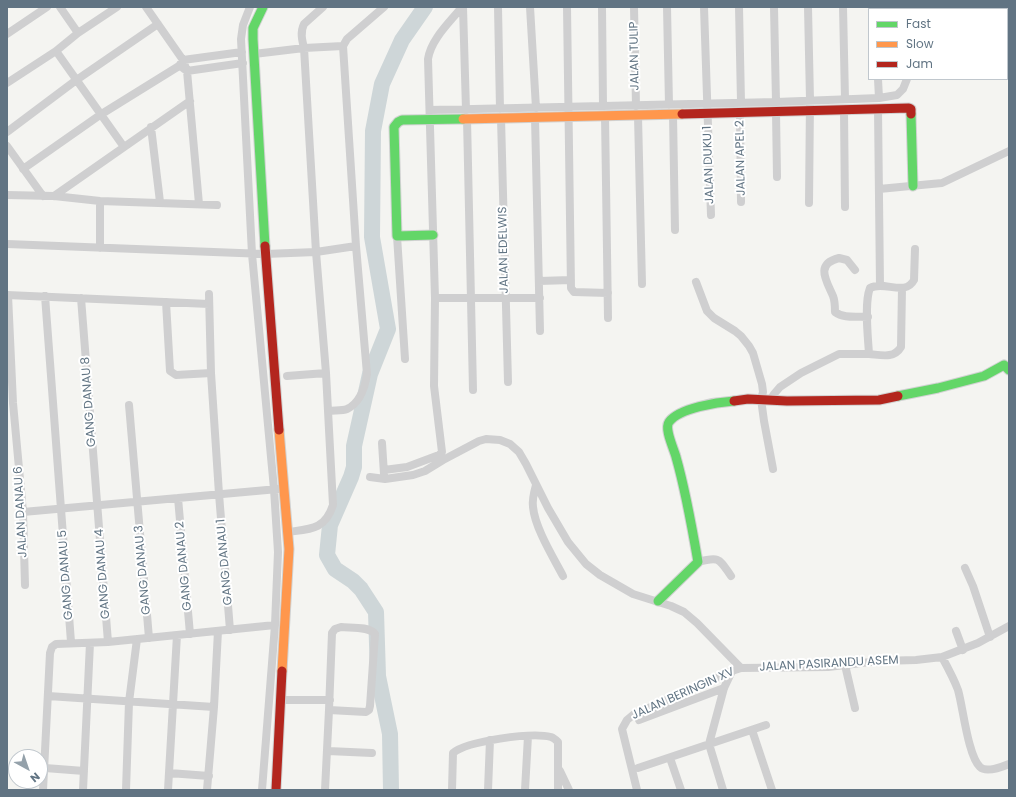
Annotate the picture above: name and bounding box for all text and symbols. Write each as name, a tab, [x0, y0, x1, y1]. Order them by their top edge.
legend	[868, 8, 1008, 80]
text: Fast	[906, 15, 931, 32]
street label: JALAN TULIP	[627, 21, 643, 91]
text: Slow	[906, 35, 934, 52]
text: Jam	[906, 55, 933, 72]
street label: JALAN APEL 2	[733, 120, 749, 196]
street label: JALAN DUKU 1	[700, 126, 718, 204]
street label: JALAN EDELWIS	[496, 206, 512, 294]
street label: GANG DANAU 8	[79, 356, 99, 448]
street label: JALAN DANAU 6	[11, 466, 31, 558]
street label: GANG DANAU 1	[214, 518, 236, 606]
street label: GANG DANAU 2	[173, 521, 195, 611]
street label: GANG DANAU 3	[132, 525, 154, 615]
street label: GANG DANAU 4	[93, 528, 113, 620]
street label: GANG DANAU 5	[56, 529, 76, 621]
street label: JALAN PASIRANDU ASEM	[759, 653, 899, 675]
street label: JALAN BERINGIN XV	[629, 665, 737, 723]
north arrow	[8, 749, 48, 789]
text: N	[27, 769, 43, 786]

